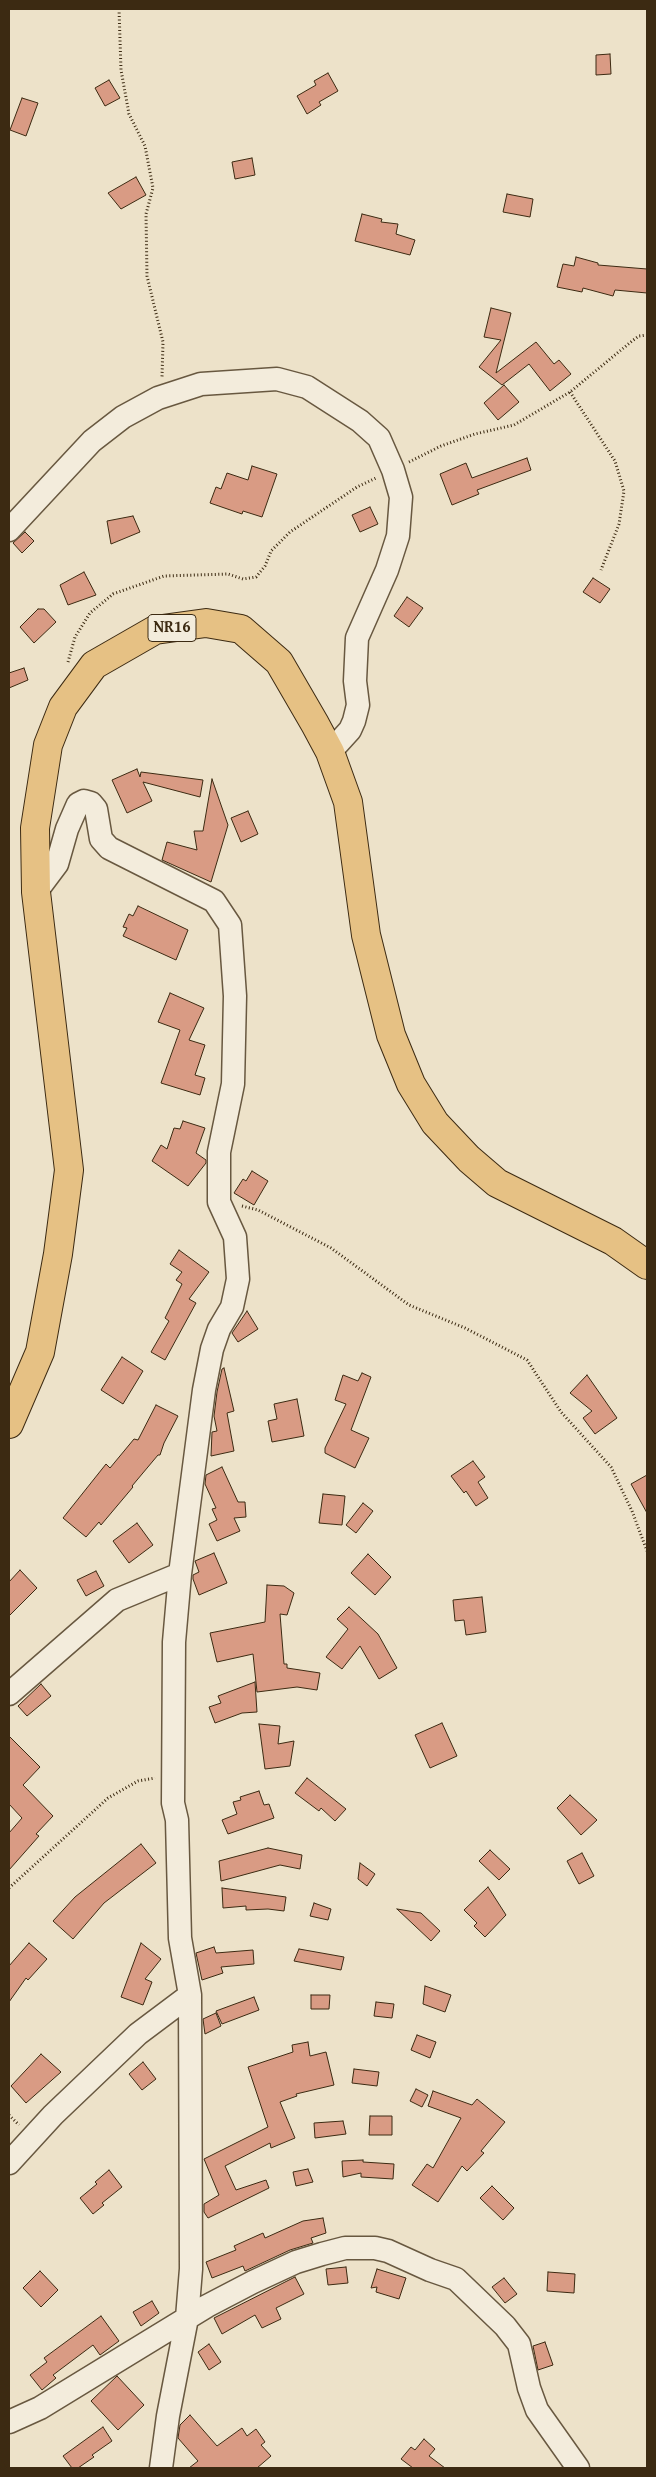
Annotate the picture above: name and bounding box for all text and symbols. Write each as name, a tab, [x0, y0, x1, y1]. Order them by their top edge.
road number: NR16	[148, 614, 196, 641]

